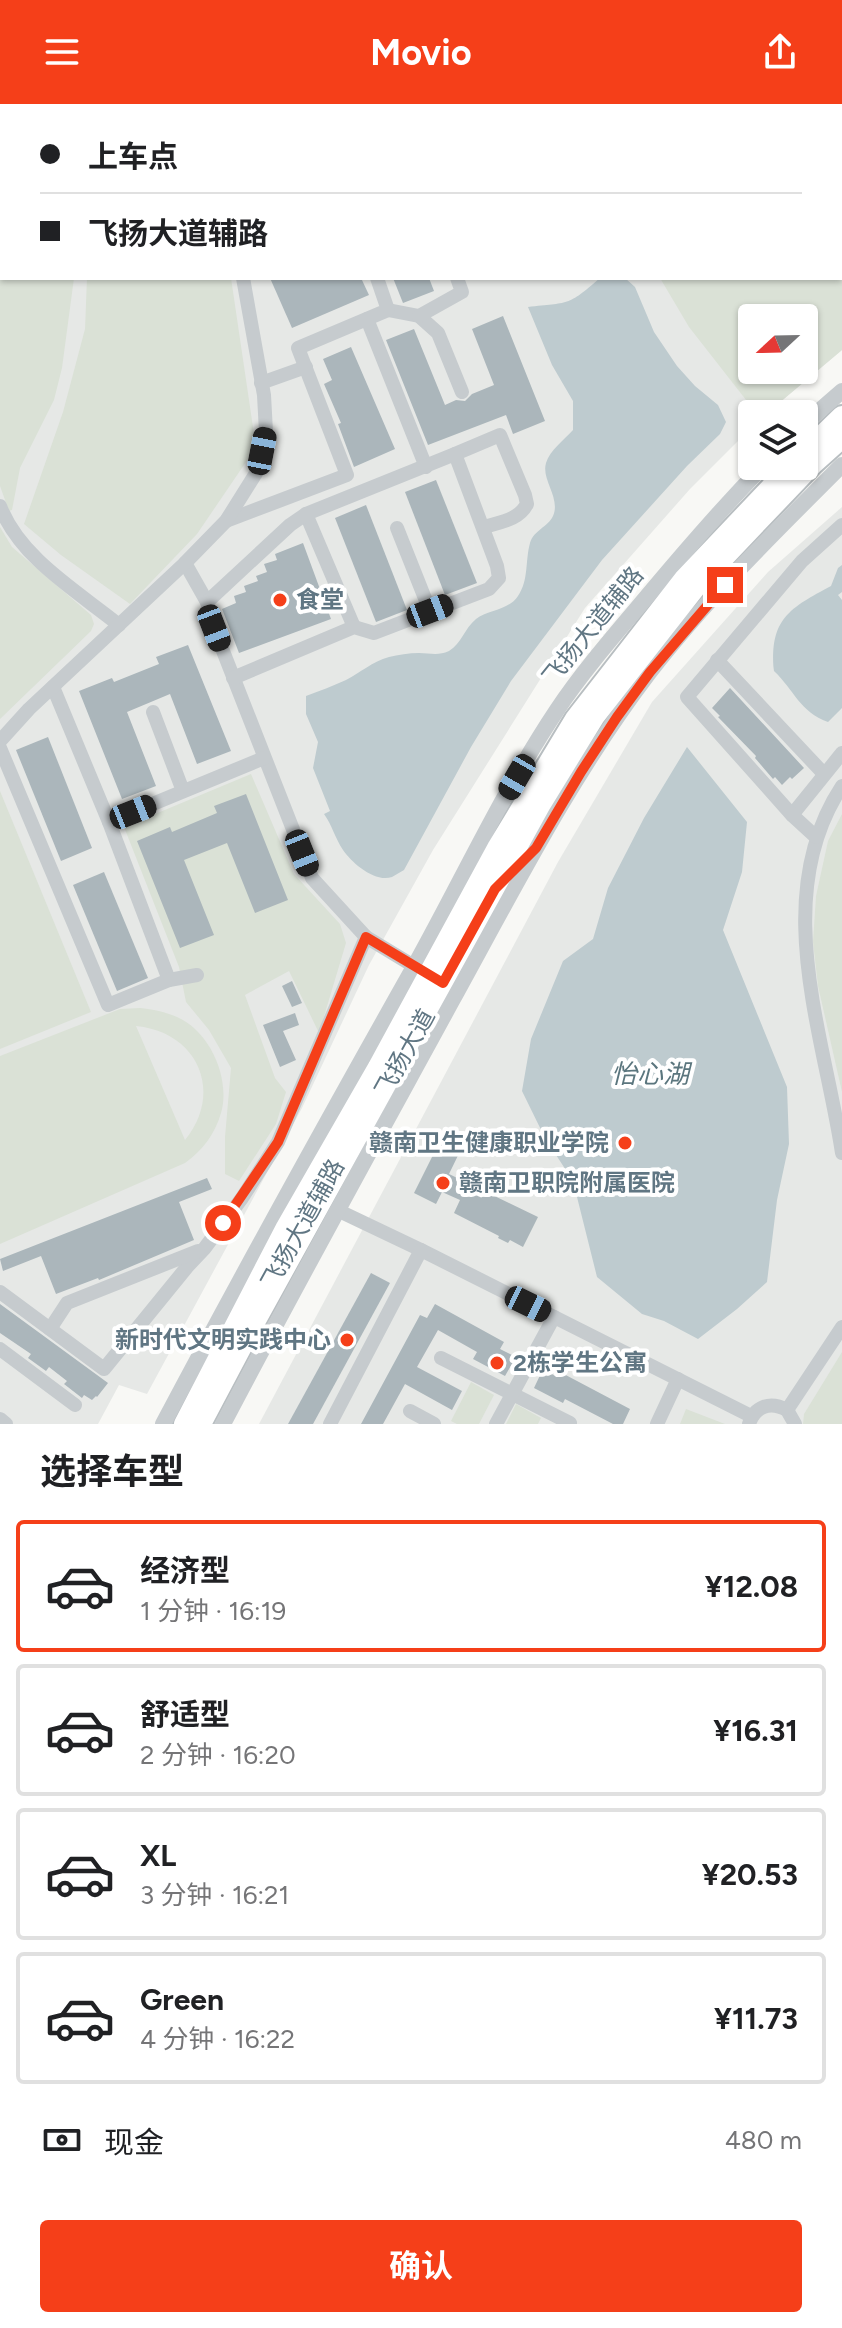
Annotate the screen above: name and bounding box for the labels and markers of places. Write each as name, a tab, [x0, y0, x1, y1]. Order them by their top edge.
place label: 食堂	[296, 585, 344, 614]
marker: 食堂	[271, 591, 289, 609]
place label: 赣南卫生健康职业学院	[369, 1128, 609, 1157]
marker: 赣南卫生健康职业学院	[616, 1134, 634, 1152]
place label: 赣南卫职院附属医院	[459, 1168, 675, 1197]
marker: 赣南卫职院附属医院	[434, 1174, 452, 1192]
place label: 新时代文明实践中心	[115, 1325, 331, 1354]
marker: 新时代文明实践中心	[338, 1331, 356, 1349]
place label: 2栋学生公寓	[513, 1348, 647, 1377]
marker: 2栋学生公寓	[488, 1354, 506, 1372]

